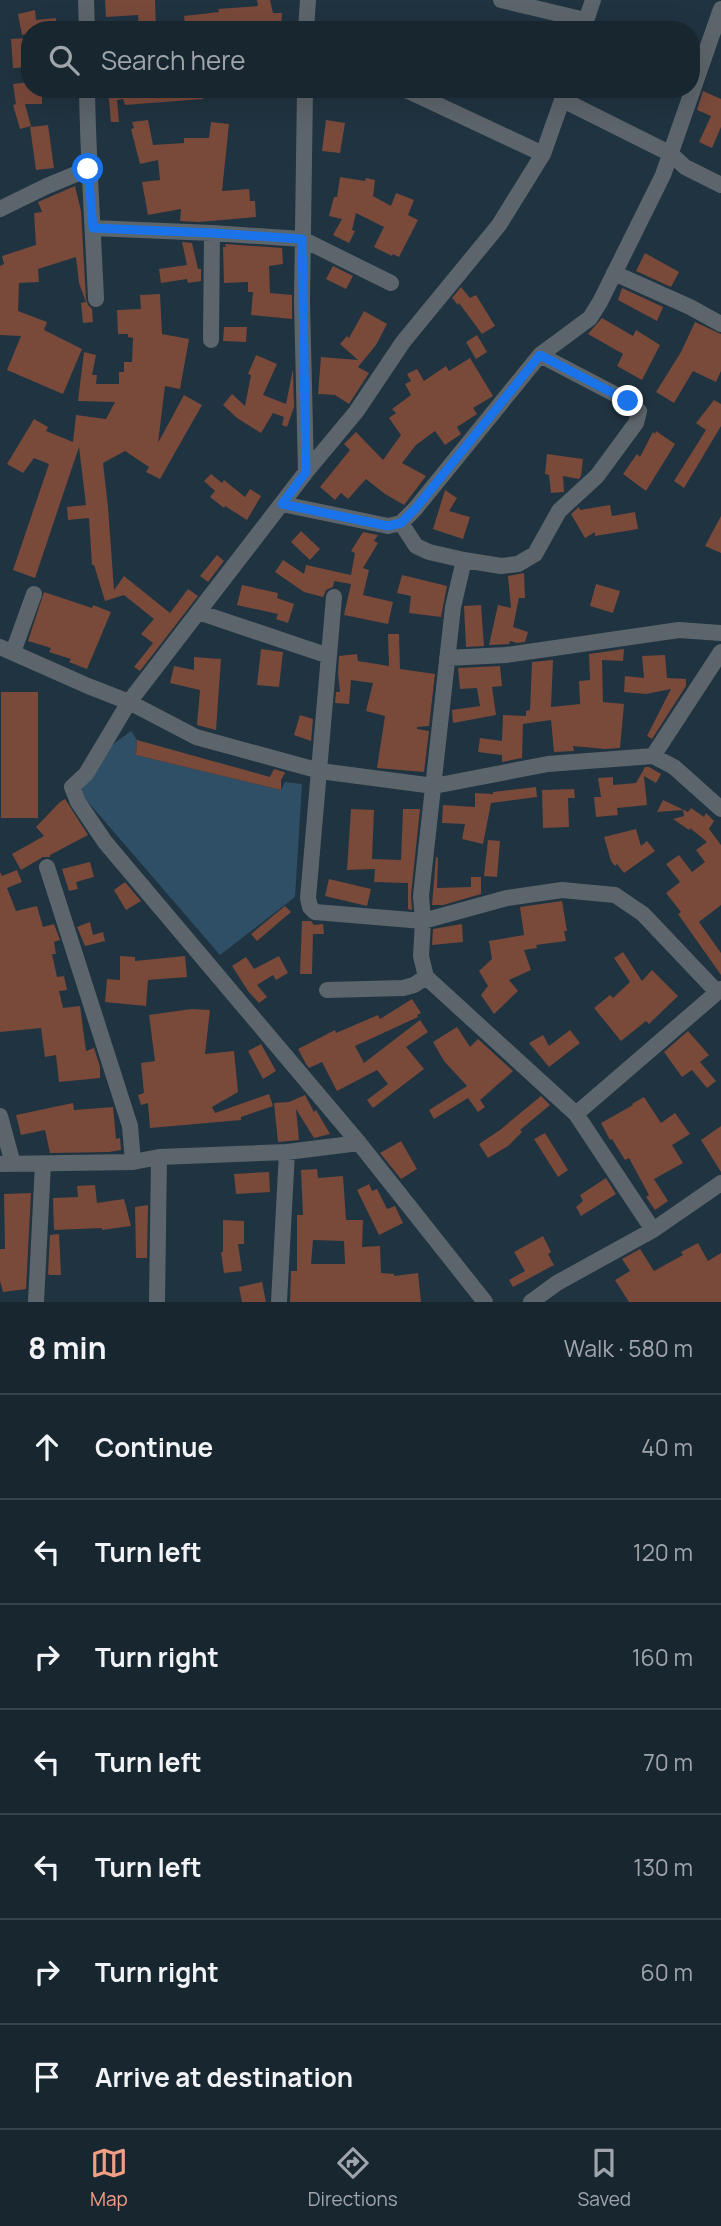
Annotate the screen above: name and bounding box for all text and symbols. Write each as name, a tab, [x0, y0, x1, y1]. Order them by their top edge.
search box	[21, 21, 700, 98]
icon: search	[45, 41, 83, 79]
text: Search here	[101, 42, 246, 78]
route start	[72, 153, 103, 184]
route end	[612, 385, 643, 416]
text: 8 min	[28, 1327, 107, 1368]
text: Walk · 580 m	[564, 1332, 693, 1364]
icon: ahead	[28, 1428, 66, 1466]
text: Continue	[95, 1429, 213, 1465]
text: 40 m	[641, 1431, 693, 1463]
icon: left	[28, 1533, 66, 1571]
text: Turn left	[95, 1534, 202, 1570]
text: 120 m	[633, 1536, 693, 1568]
icon: right	[28, 1638, 66, 1676]
text: Turn right	[95, 1639, 219, 1675]
text: 160 m	[632, 1641, 693, 1673]
icon: left	[28, 1743, 66, 1781]
text: Turn left	[95, 1744, 202, 1780]
text: 70 m	[643, 1746, 693, 1778]
icon: left	[28, 1848, 66, 1886]
text: Turn left	[95, 1849, 202, 1885]
text: 130 m	[633, 1851, 693, 1883]
icon: right	[28, 1953, 66, 1991]
text: Turn right	[95, 1954, 219, 1990]
text: 60 m	[641, 1956, 693, 1988]
icon: arrive	[28, 2058, 66, 2096]
text: Arrive at destination	[95, 2059, 353, 2095]
tab: Map	[90, 2144, 128, 2212]
tab: Directions	[308, 2144, 398, 2212]
tab: Saved	[578, 2144, 631, 2212]

